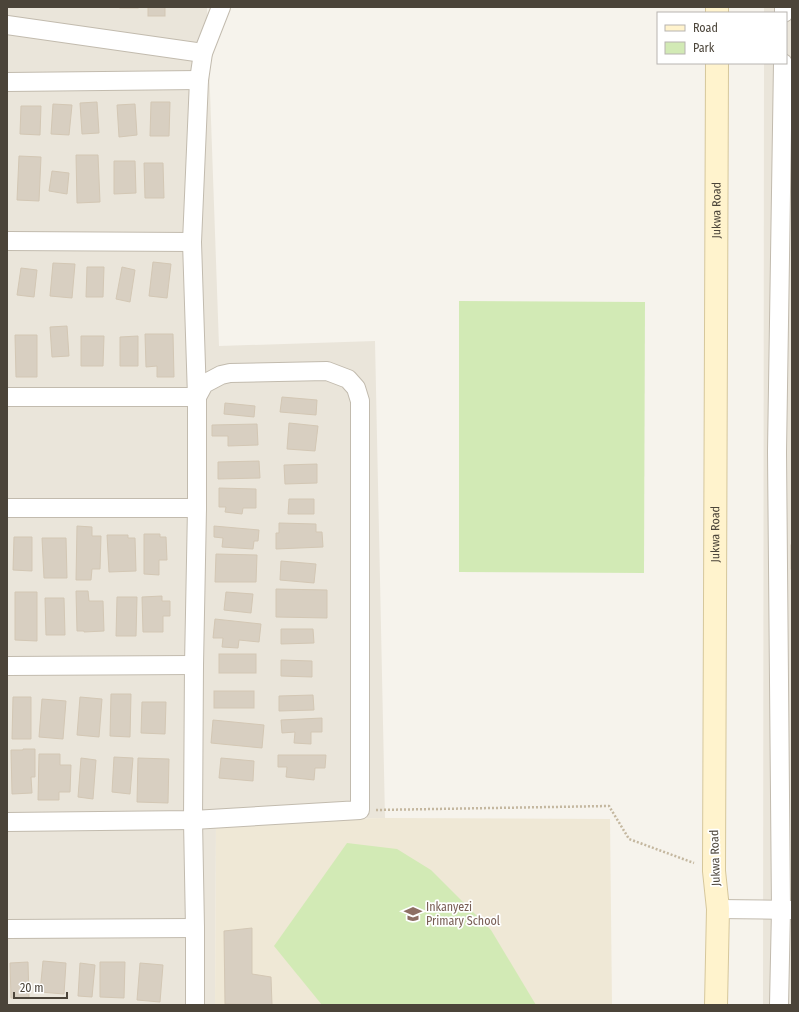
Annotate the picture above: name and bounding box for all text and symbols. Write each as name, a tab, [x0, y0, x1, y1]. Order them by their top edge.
legend	[657, 12, 787, 64]
text: Road	[693, 21, 718, 35]
text: Park	[693, 41, 715, 55]
street label: Jukwa Road	[709, 182, 724, 239]
street label: Jukwa Road	[708, 506, 722, 563]
street label: Jukwa Road	[707, 830, 723, 886]
place label: Inkanyezi Primary School	[426, 900, 500, 928]
school or university icon: Inkanyezi Primary School	[403, 904, 423, 924]
scale bar	[14, 974, 67, 1000]
text: 20 m	[20, 981, 44, 995]

